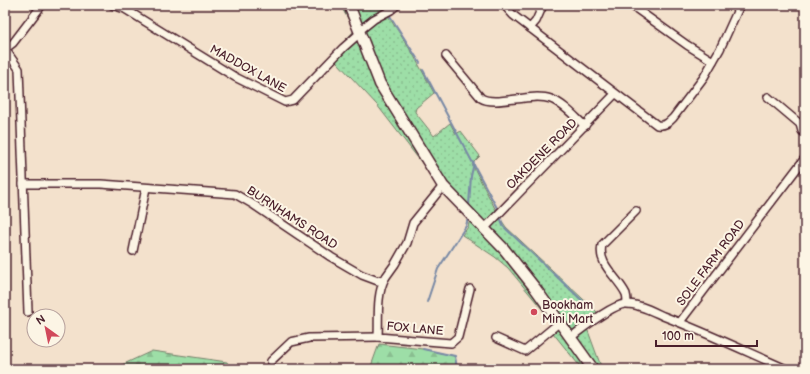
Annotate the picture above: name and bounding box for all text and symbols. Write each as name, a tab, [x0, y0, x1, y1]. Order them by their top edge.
street label: MADDOX LANE	[207, 42, 289, 96]
street label: OAKDENE ROAD	[503, 115, 581, 193]
street label: BURNHAMS ROAD	[244, 183, 340, 253]
street label: SOLE FARM ROAD	[674, 217, 748, 309]
place label: Bookham Mini Mart	[542, 298, 594, 327]
marker: Bookham Mini Mart	[529, 307, 539, 317]
north arrow	[26, 308, 66, 348]
text: N	[34, 312, 48, 328]
street label: FOX LANE	[386, 319, 444, 339]
scale bar	[656, 322, 757, 348]
text: 100 m	[662, 329, 694, 344]

